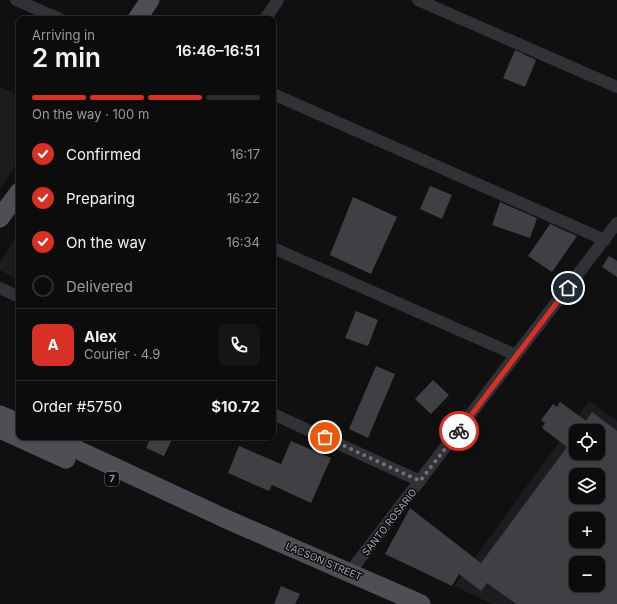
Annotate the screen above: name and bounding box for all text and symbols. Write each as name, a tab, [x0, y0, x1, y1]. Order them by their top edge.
text: Arriving in	[32, 27, 95, 43]
text: 16:46–16:51	[176, 41, 260, 60]
text: 2 min	[32, 42, 101, 73]
text: On the way · 100 m	[32, 106, 149, 122]
icon: check	[32, 143, 54, 165]
text: Confirmed	[66, 145, 141, 164]
text: 16:17	[230, 146, 260, 162]
icon: check	[32, 187, 54, 209]
text: Preparing	[66, 189, 135, 208]
text: 16:22	[227, 190, 260, 206]
icon: check	[32, 231, 54, 253]
text: On the way	[66, 233, 146, 252]
text: 16:34	[226, 234, 260, 250]
pin	[551, 271, 585, 305]
text: Delivered	[66, 277, 133, 296]
icon: home	[557, 277, 579, 299]
button: phone	[218, 324, 260, 366]
text: Alex	[84, 327, 117, 346]
text: A	[47, 335, 59, 354]
text: Courier · 4.9	[84, 346, 160, 362]
text: Order #5750	[32, 397, 122, 416]
text: $10.72	[211, 397, 260, 416]
courier	[439, 411, 479, 451]
pin	[308, 420, 342, 454]
icon: bike	[448, 420, 470, 442]
map controls	[569, 424, 605, 592]
button: locate	[569, 424, 605, 460]
icon: bag	[314, 426, 336, 448]
button: layers	[569, 468, 605, 504]
road number: 7	[105, 472, 119, 486]
street label: SANTO ROSARIO	[359, 486, 419, 558]
button: +	[569, 512, 605, 548]
street label: LACSON STREET	[284, 540, 364, 582]
button: −	[569, 556, 605, 592]

